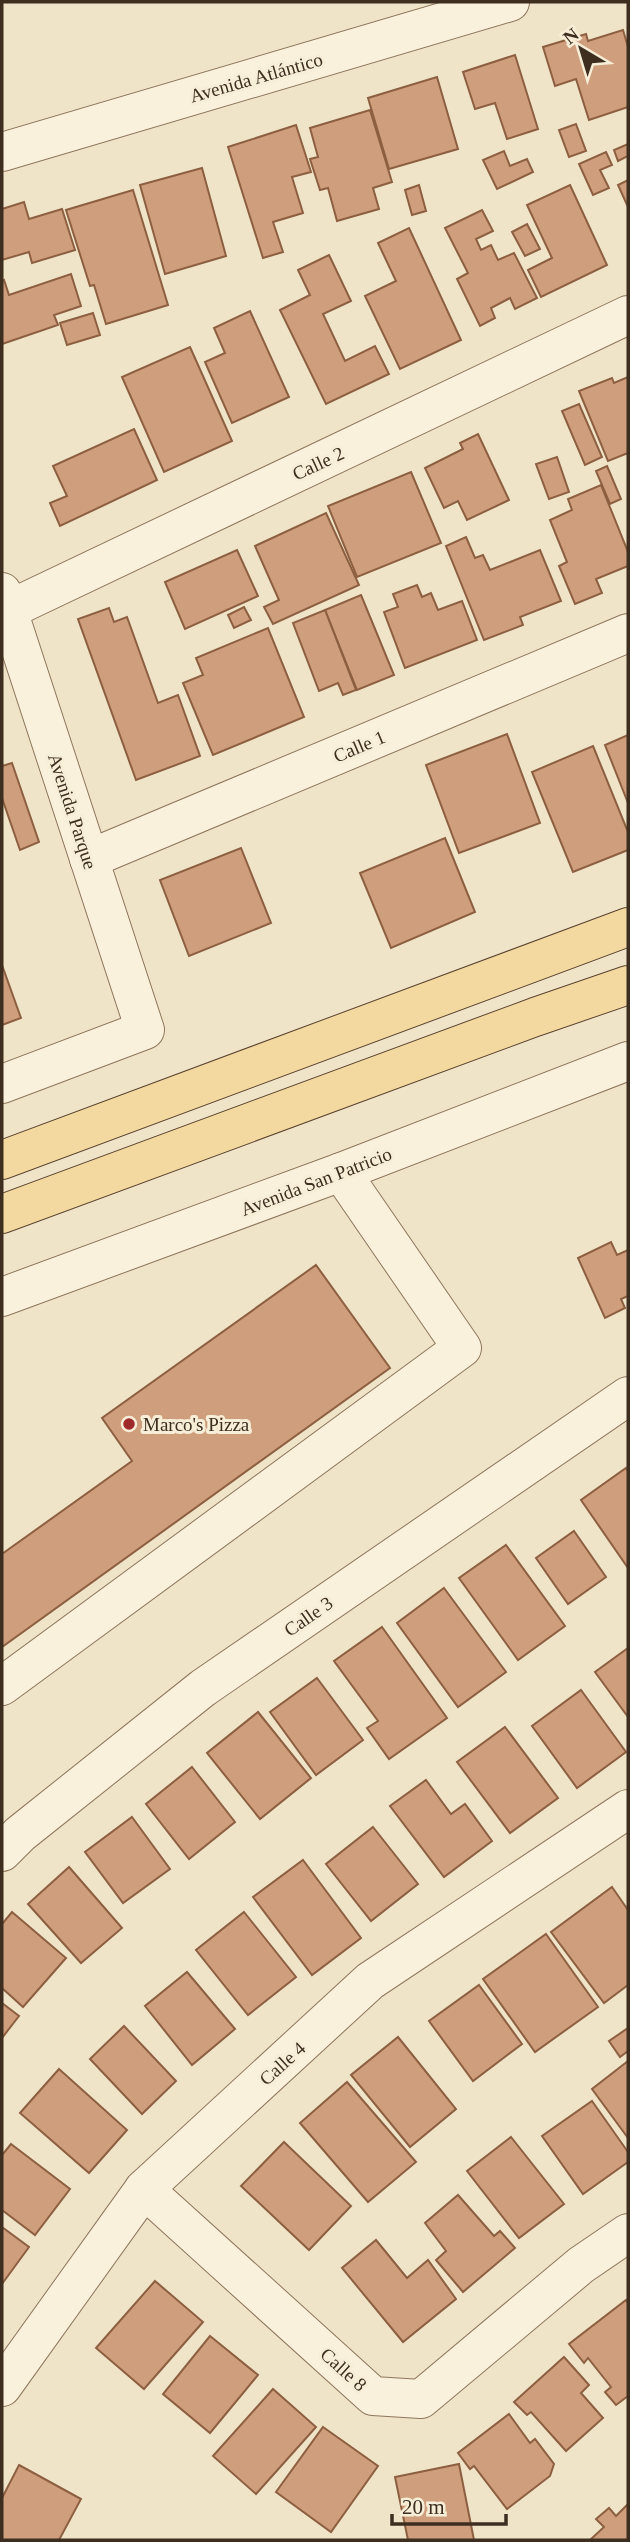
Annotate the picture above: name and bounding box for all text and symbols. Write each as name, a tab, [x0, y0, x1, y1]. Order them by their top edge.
north arrow	[546, 14, 616, 84]
text: N	[559, 23, 583, 48]
street label: Avenida Atlántico	[187, 48, 325, 107]
street label: Calle 2	[289, 442, 347, 484]
street label: Calle 1	[330, 726, 388, 767]
street label: Avenida Parque	[44, 751, 101, 872]
street label: Avenida San Patricio	[238, 1143, 395, 1220]
place label: Marco's Pizza	[143, 1414, 250, 1435]
marker: Marco's Pizza	[121, 1416, 137, 1432]
street label: Calle 3	[280, 1592, 337, 1641]
street label: Calle 4	[255, 2037, 310, 2089]
street label: Calle 8	[316, 2343, 371, 2395]
scale bar	[392, 2482, 506, 2526]
text: 20 m	[402, 2495, 445, 2519]

